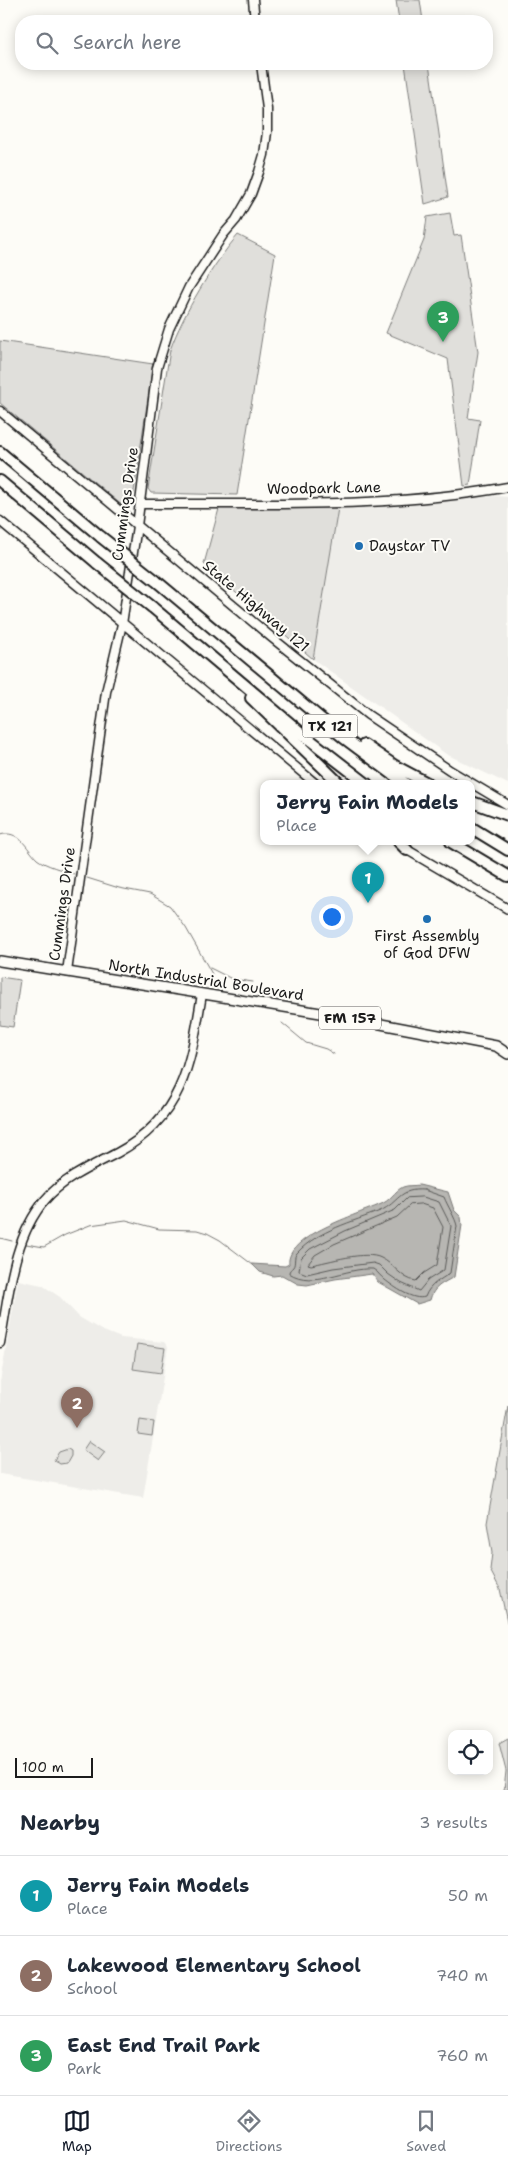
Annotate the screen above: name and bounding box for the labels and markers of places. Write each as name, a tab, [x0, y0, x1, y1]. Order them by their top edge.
pin: 3	[427, 301, 459, 342]
place label: Daystar TV	[369, 536, 450, 556]
marker: Daystar TV	[353, 540, 365, 552]
pin: 1	[352, 862, 384, 903]
marker: First Assembly of God DFW	[421, 913, 433, 925]
place label: First Assembly of God DFW	[374, 926, 480, 963]
pin: 2	[61, 1387, 93, 1428]

